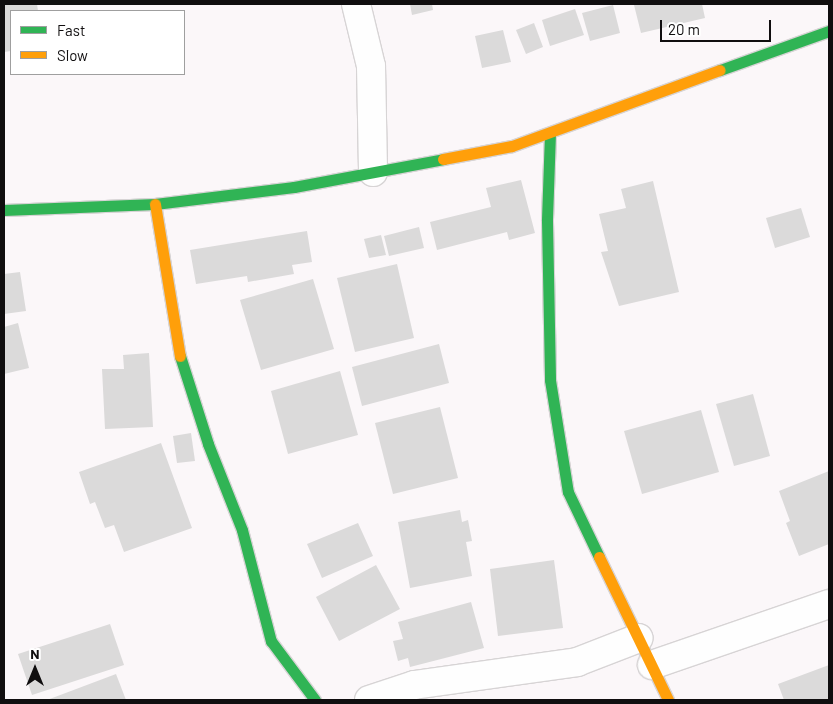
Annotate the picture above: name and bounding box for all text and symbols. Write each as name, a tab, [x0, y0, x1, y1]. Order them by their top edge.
legend	[10, 10, 185, 75]
scale bar	[663, 10, 774, 42]
text: 20 m	[668, 20, 700, 38]
text: Fast	[57, 21, 85, 39]
text: Slow	[57, 46, 88, 64]
north arrow	[10, 644, 60, 694]
text: N	[30, 645, 40, 662]

